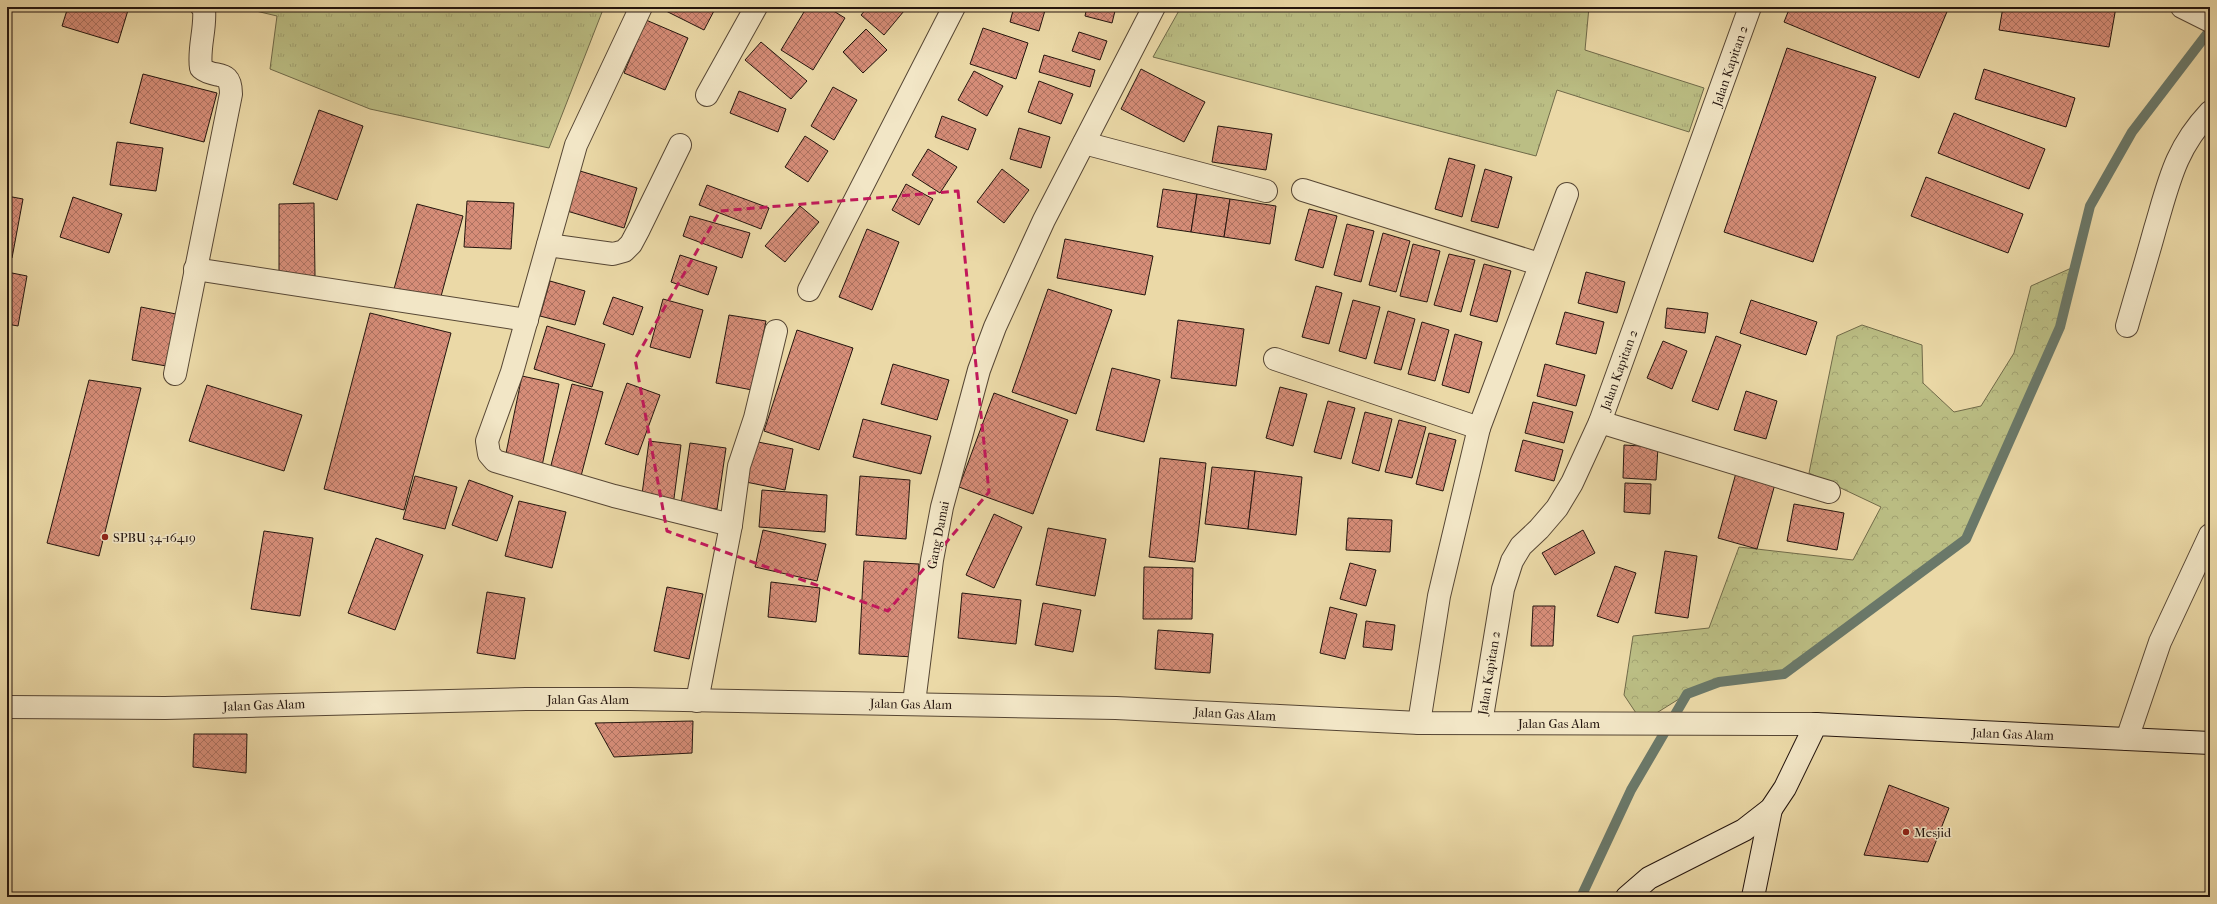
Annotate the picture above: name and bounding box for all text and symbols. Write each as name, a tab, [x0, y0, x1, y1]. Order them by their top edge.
street label: Jalan Kapitan 2	[1709, 23, 1751, 109]
street label: Jalan Kapitan 2	[1597, 327, 1641, 413]
street label: Gang Damai	[924, 500, 952, 570]
place label: SPBU 34-16419	[113, 530, 196, 545]
marker: SPBU 34-16419	[100, 532, 110, 542]
street label: Jalan Kapitan 2	[1475, 630, 1503, 717]
street label: Jalan Gas Alam	[546, 692, 629, 707]
street label: Jalan Gas Alam	[222, 696, 306, 714]
street label: Jalan Gas Alam	[869, 696, 952, 712]
street label: Jalan Gas Alam	[1193, 704, 1277, 724]
street label: Jalan Gas Alam	[1517, 716, 1600, 731]
street label: Jalan Gas Alam	[1971, 725, 2055, 743]
place label: Mesjid	[1914, 825, 1952, 840]
marker: Mesjid	[1901, 827, 1911, 837]

